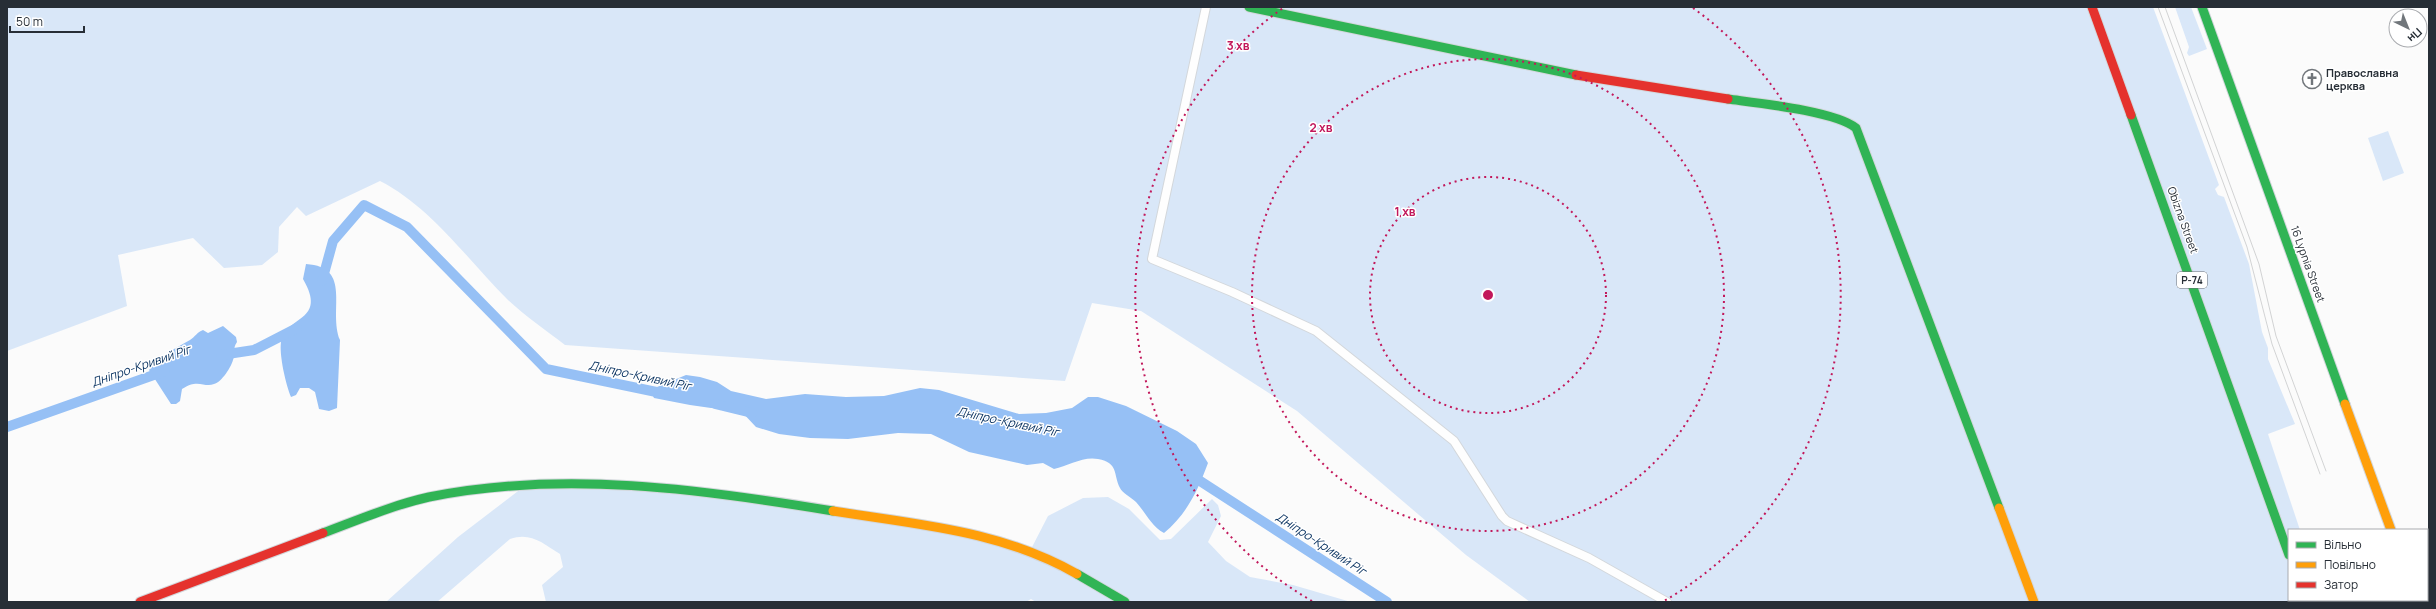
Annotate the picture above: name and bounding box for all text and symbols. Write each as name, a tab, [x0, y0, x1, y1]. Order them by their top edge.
scale bar	[10, 8, 84, 34]
north arrow	[2388, 8, 2428, 48]
text: 50 m	[16, 13, 43, 30]
text: Пн	[2405, 25, 2426, 46]
text: 3 хв	[1227, 37, 1250, 54]
place label: Православна церква	[2326, 65, 2399, 93]
church icon: Православна церква	[2301, 68, 2323, 90]
text: 2 хв	[1310, 119, 1333, 136]
street label: Obizna Street	[2164, 184, 2202, 255]
text: 1 хв	[1394, 203, 1416, 220]
street label: 16 Lypnia Street	[2288, 223, 2329, 304]
road number: Р-74	[2177, 272, 2207, 288]
centre of rings	[1481, 288, 1495, 302]
water label: Дніпро-Кривий Ріг	[89, 340, 194, 390]
water label: Дніпро-Кривий Ріг	[587, 356, 694, 395]
water label: Дніпро-Кривий Ріг	[955, 402, 1062, 441]
water label: Дніпро-Кривий Ріг	[1273, 508, 1371, 580]
legend	[2288, 529, 2428, 601]
text: Вільно	[2324, 536, 2362, 553]
text: Повільно	[2324, 556, 2376, 573]
text: Затор	[2324, 576, 2358, 593]

